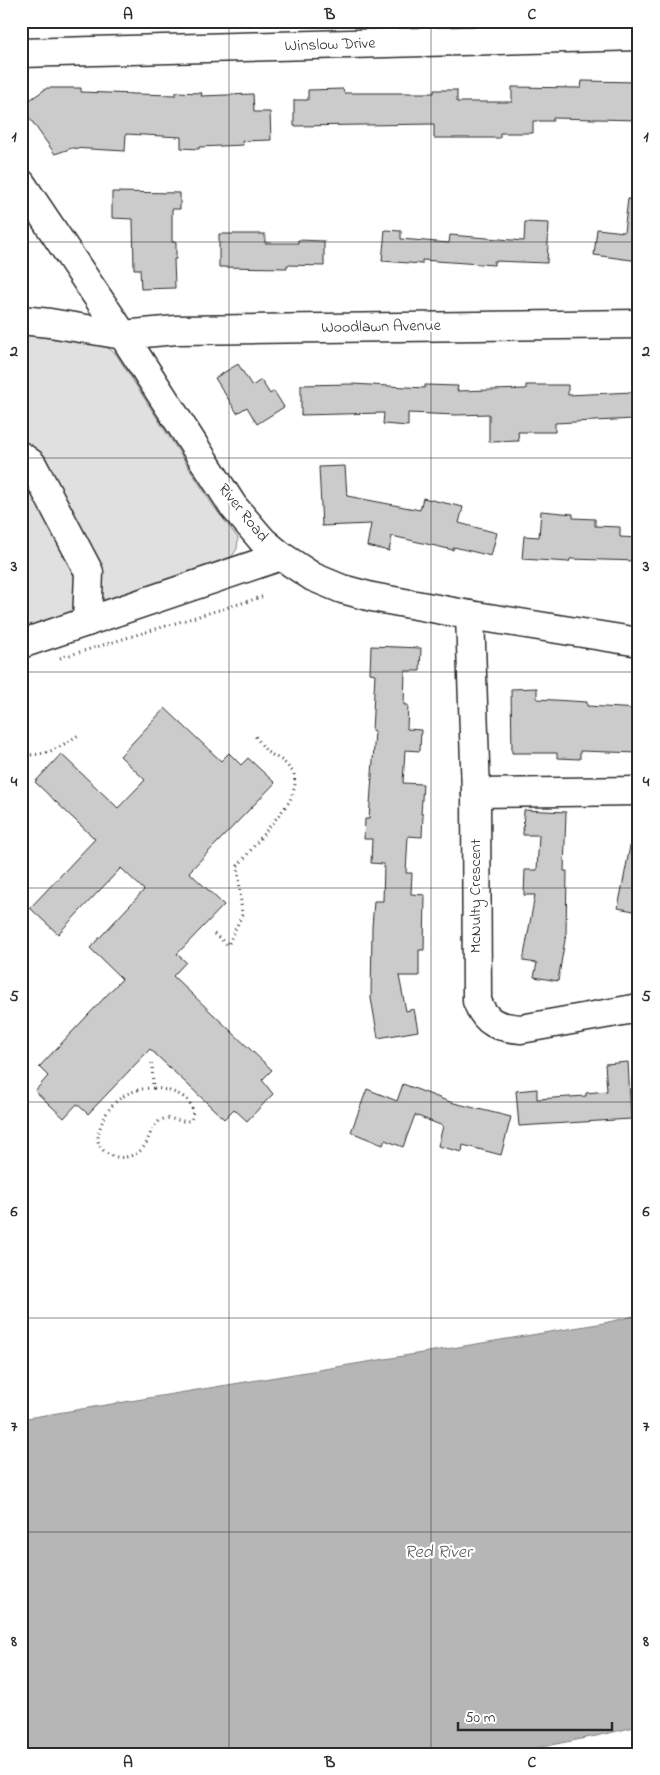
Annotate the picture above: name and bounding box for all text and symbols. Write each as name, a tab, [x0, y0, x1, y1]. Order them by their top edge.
text: A	[123, 3, 133, 27]
text: B	[324, 3, 336, 27]
text: C	[528, 3, 537, 27]
street label: Winslow Drive	[284, 31, 377, 59]
text: 1	[11, 125, 17, 149]
text: 1	[643, 125, 649, 149]
street label: Woodlawn Avenue	[321, 314, 442, 340]
text: 2	[9, 340, 18, 364]
text: 2	[641, 340, 650, 364]
street label: River Road	[212, 479, 274, 547]
text: 3	[10, 555, 18, 579]
text: 3	[642, 555, 650, 579]
text: 4	[10, 770, 18, 794]
text: 4	[642, 770, 650, 794]
street label: McNulty Crescent	[464, 838, 488, 953]
text: 5	[9, 985, 19, 1009]
text: 5	[641, 985, 651, 1009]
text: 6	[9, 1200, 18, 1224]
text: 6	[641, 1200, 650, 1224]
text: 7	[11, 1415, 18, 1439]
text: 7	[643, 1415, 650, 1439]
water label: Red River	[405, 1540, 474, 1566]
text: 8	[10, 1630, 17, 1654]
text: 8	[642, 1630, 649, 1654]
scale bar	[458, 1700, 611, 1732]
text: 50 m	[465, 1707, 496, 1729]
text: A	[123, 1751, 133, 1775]
text: B	[324, 1751, 336, 1775]
text: C	[528, 1751, 537, 1775]

